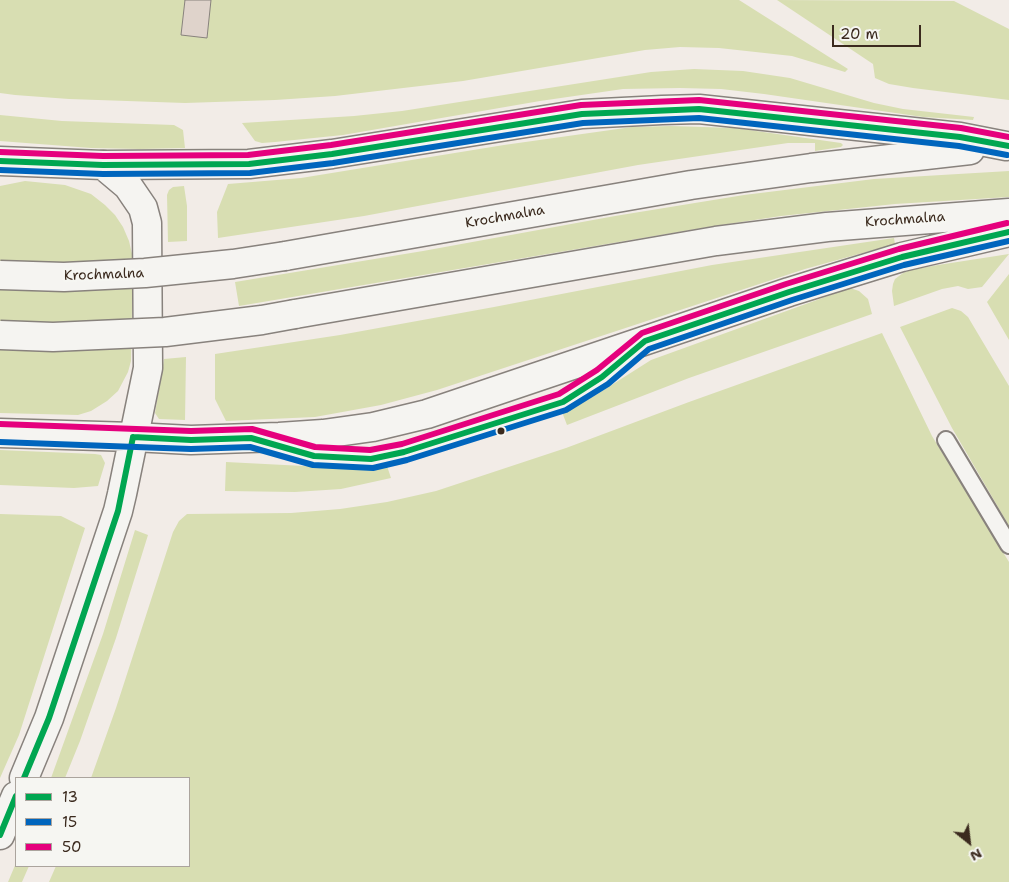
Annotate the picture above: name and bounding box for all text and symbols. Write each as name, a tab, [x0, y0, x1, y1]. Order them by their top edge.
scale bar	[834, 15, 923, 47]
text: 20 m	[840, 24, 879, 44]
street label: Krochmalna	[464, 202, 546, 232]
street label: Krochmalna	[864, 209, 946, 231]
street label: Krochmalna	[64, 265, 144, 285]
unlabelled marker	[496, 426, 506, 436]
legend	[15, 777, 190, 867]
text: 13	[62, 787, 78, 807]
text: 15	[62, 812, 77, 832]
north arrow	[944, 817, 994, 867]
text: 50	[62, 837, 82, 857]
text: N	[967, 845, 985, 866]

